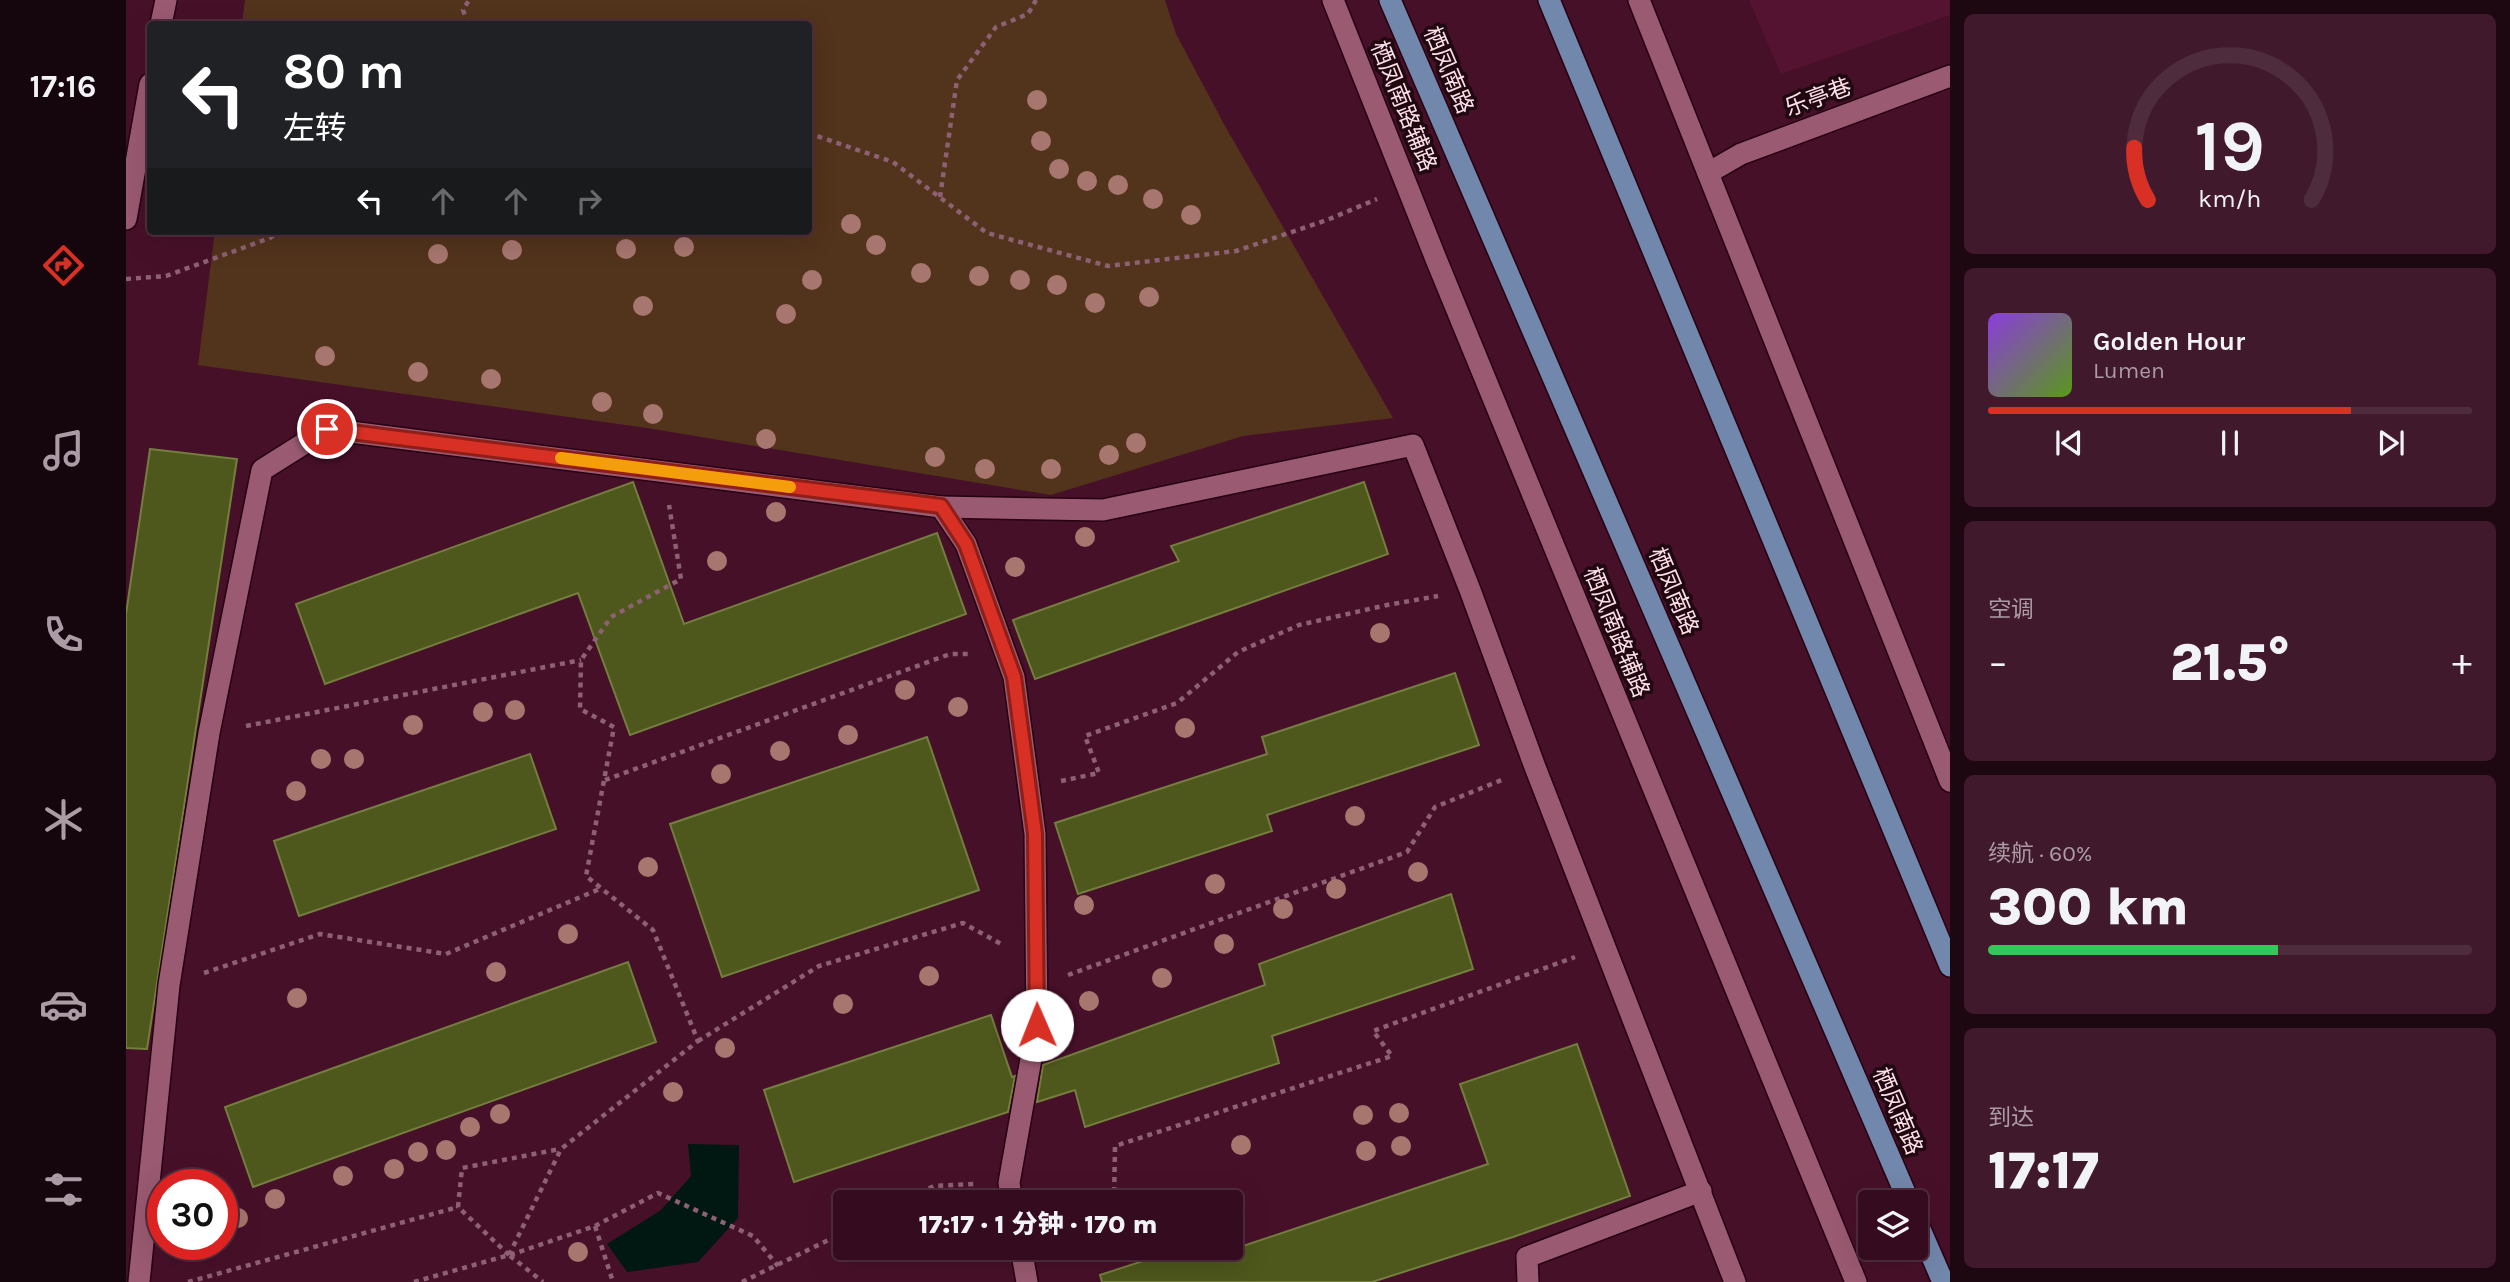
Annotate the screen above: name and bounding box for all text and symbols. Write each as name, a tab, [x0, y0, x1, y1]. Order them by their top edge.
street label: 栖凤南路	[1418, 23, 1479, 118]
street label: 栖凤南路辅路	[1365, 37, 1442, 175]
text: 80 m	[283, 43, 405, 100]
icon: left	[168, 49, 259, 140]
text: 17:16	[30, 68, 96, 105]
street label: 乐亭巷	[1781, 73, 1855, 122]
text: 19	[2195, 103, 2265, 188]
text: 左转	[283, 110, 347, 147]
icon: left	[351, 182, 389, 220]
icon: ahead	[424, 182, 462, 220]
icon: ahead	[497, 182, 535, 220]
icon: right	[570, 182, 608, 220]
text: km/h	[2198, 184, 2262, 213]
icon: directions	[39, 241, 88, 290]
text: Golden Hour	[2093, 326, 2245, 357]
text: Lumen	[2093, 357, 2165, 384]
pin	[297, 399, 357, 459]
icon: arrive	[308, 410, 346, 448]
icon: previous	[2050, 424, 2088, 462]
icon: pause	[2211, 424, 2249, 462]
icon: next	[2372, 424, 2410, 462]
icon: music	[39, 426, 88, 475]
street label: 栖凤南路	[1643, 544, 1704, 639]
street label: 栖凤南路辅路	[1578, 563, 1655, 701]
text: 空调	[1988, 596, 2034, 623]
icon: phone	[39, 610, 88, 659]
text: 21.5°	[2170, 632, 2290, 693]
text: −	[1988, 640, 2008, 685]
text: +	[2452, 640, 2472, 685]
icon: climate	[39, 795, 88, 844]
text: 续航 · 60%	[1988, 840, 2093, 867]
text: 300 km	[1988, 876, 2189, 937]
icon: car	[39, 980, 88, 1029]
position arrow	[1000, 988, 1074, 1062]
street label: 栖凤南路	[1867, 1064, 1928, 1159]
text: 到达	[1988, 1104, 2034, 1131]
text: 17:17	[1988, 1140, 2099, 1201]
icon: filters	[39, 1165, 88, 1214]
speed limit sign: 30	[147, 1169, 238, 1260]
map controls	[1858, 1190, 1928, 1260]
button: layers	[1858, 1190, 1928, 1260]
text: 17:17 · 1 分钟 · 170 m	[919, 1209, 1157, 1240]

